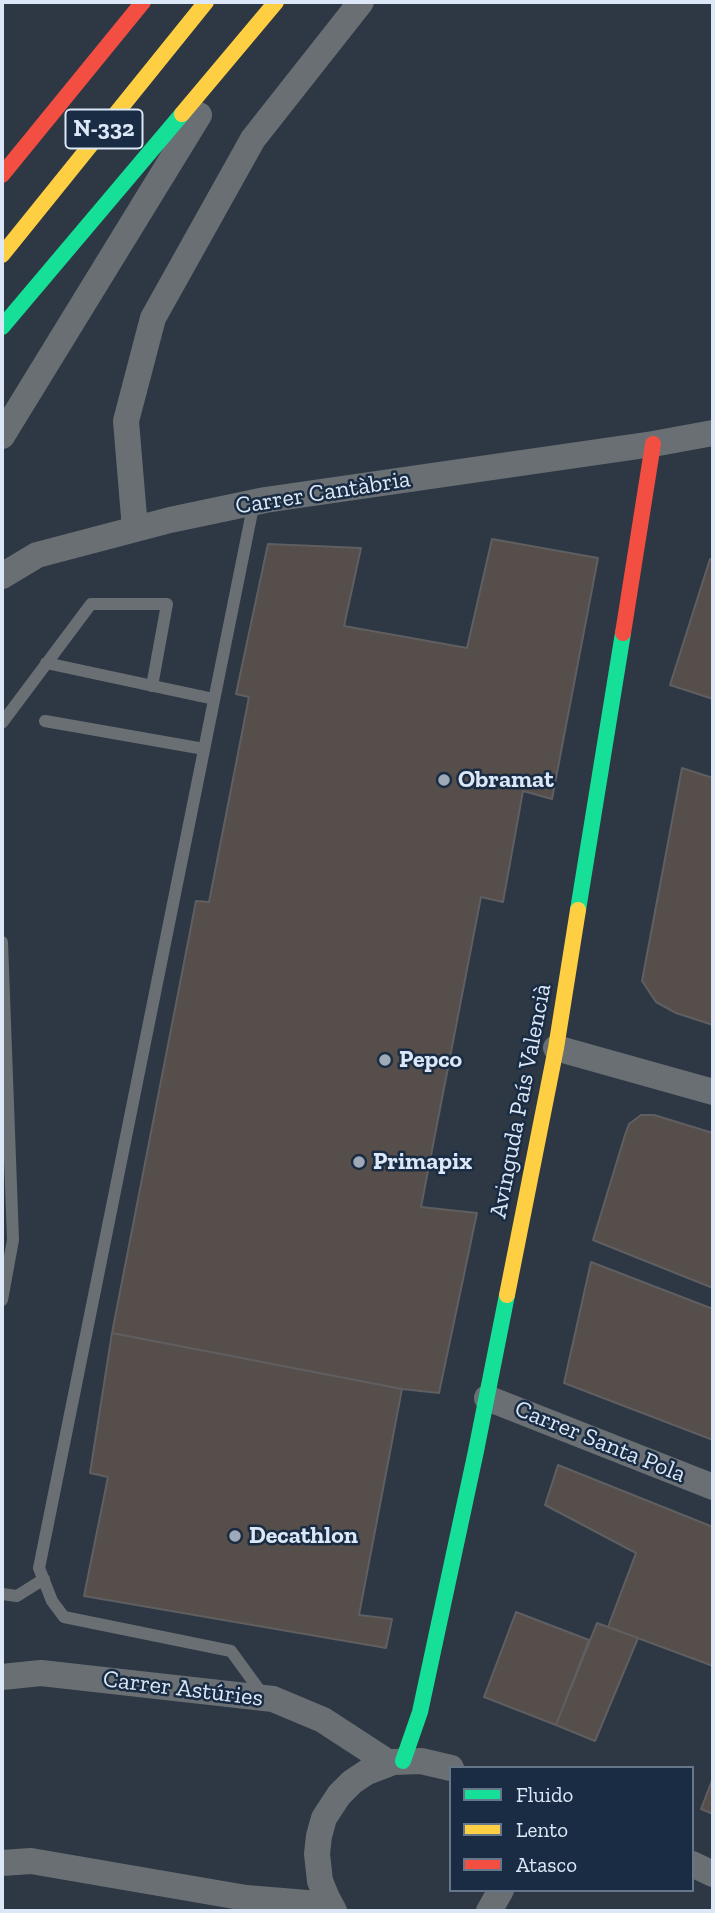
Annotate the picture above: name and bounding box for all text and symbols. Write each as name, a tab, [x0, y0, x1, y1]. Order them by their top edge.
road number: N-332	[66, 110, 142, 148]
street label: Carrer Cantàbria	[234, 465, 412, 521]
place label: Obramat	[458, 766, 554, 794]
marker: Obramat	[436, 772, 452, 788]
street label: Avinguda País Valencià	[484, 981, 558, 1221]
place label: Pepco	[399, 1046, 462, 1074]
marker: Pepco	[377, 1052, 393, 1068]
place label: Primapix	[373, 1148, 472, 1176]
marker: Primapix	[351, 1154, 367, 1170]
street label: Carrer Santa Pola	[510, 1395, 690, 1489]
place label: Decathlon	[249, 1522, 358, 1550]
marker: Decathlon	[227, 1528, 243, 1544]
street label: Carrer Astúries	[101, 1665, 265, 1713]
legend	[449, 1766, 694, 1892]
text: Fluido	[516, 1782, 573, 1807]
text: Lento	[516, 1817, 568, 1842]
text: Atasco	[516, 1852, 577, 1877]

